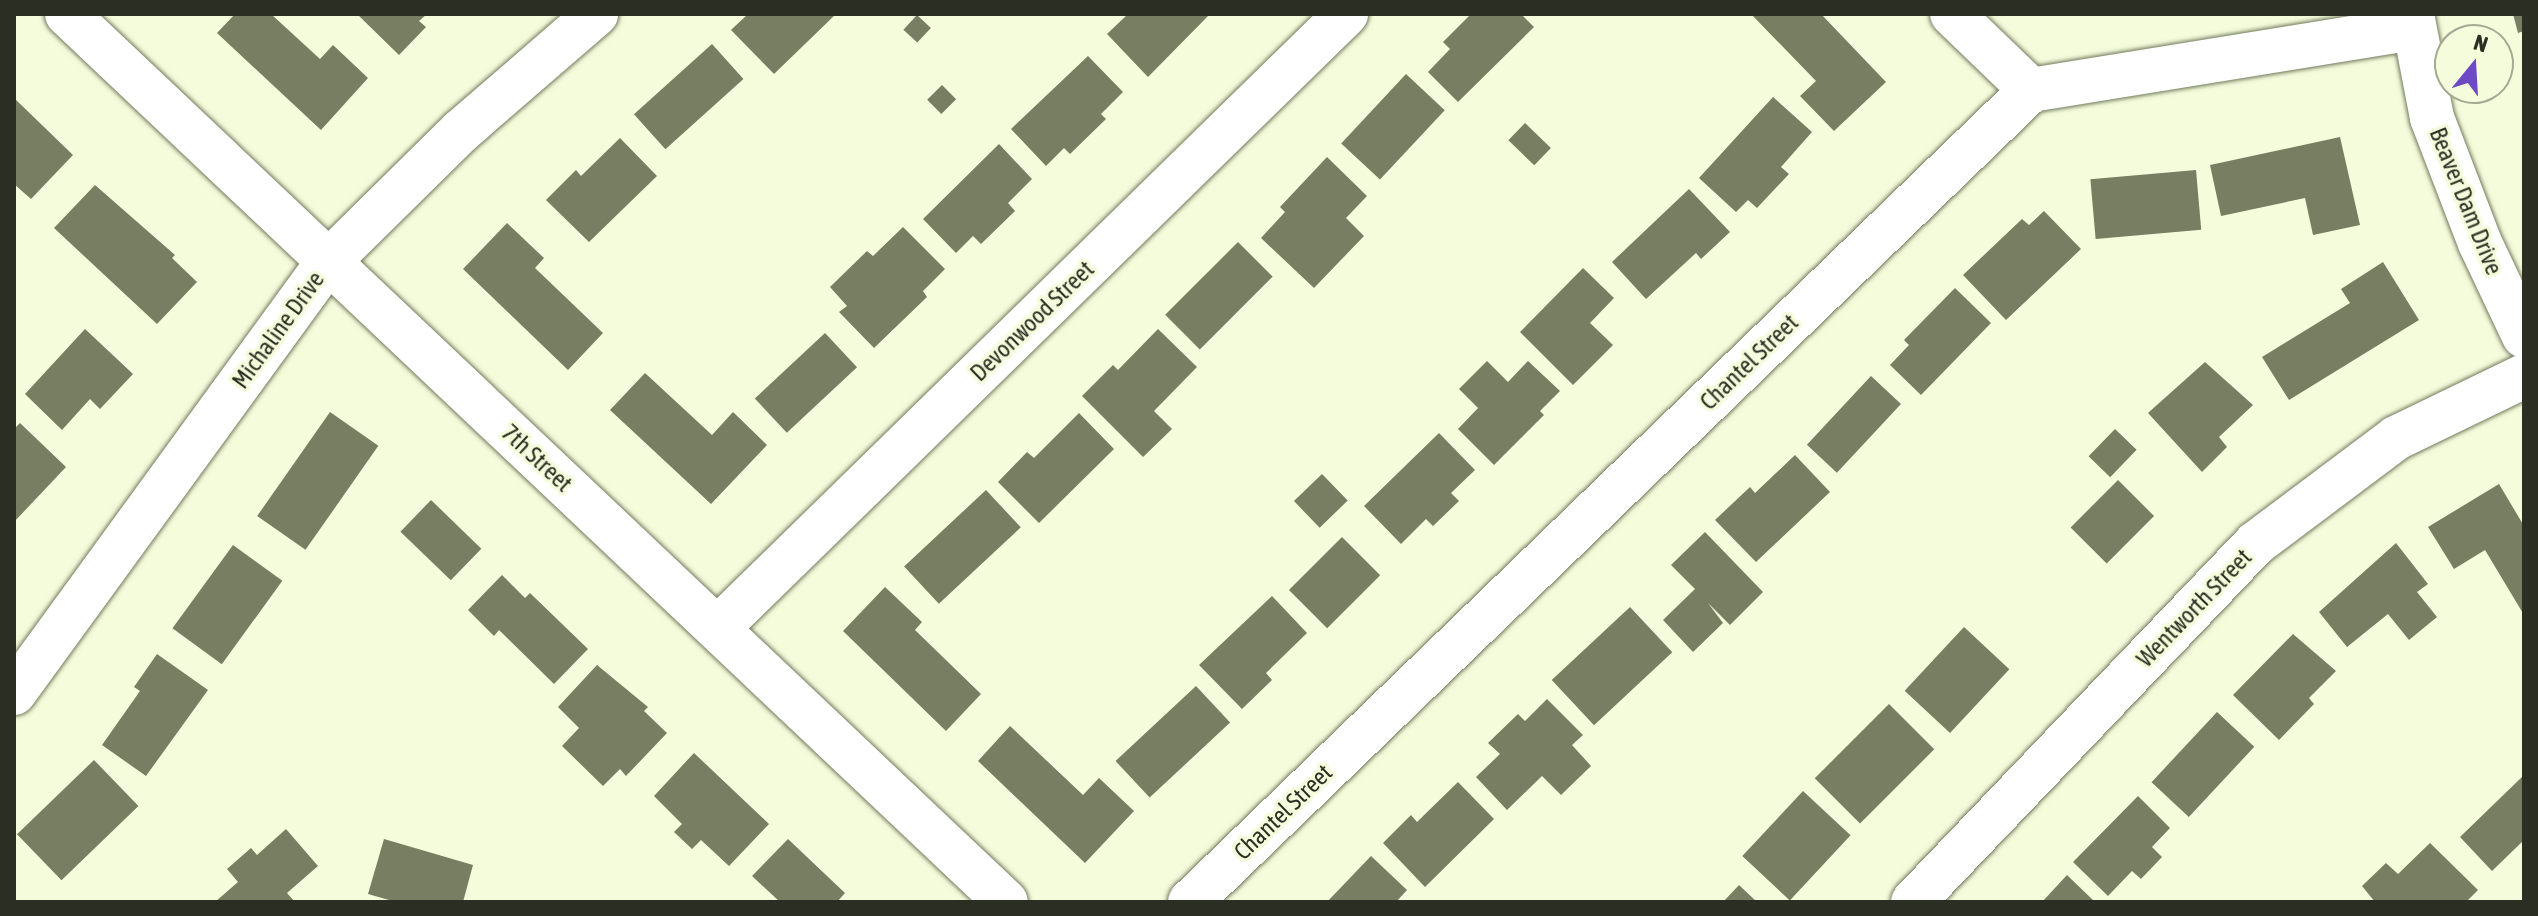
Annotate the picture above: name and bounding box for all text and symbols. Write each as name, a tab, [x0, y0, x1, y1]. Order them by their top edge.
north arrow	[2434, 24, 2514, 104]
text: N	[2471, 29, 2491, 57]
street label: Beaver Dam Drive	[2423, 123, 2509, 279]
street label: Devonwood Street	[964, 255, 1100, 387]
street label: Michaline Drive	[226, 266, 330, 394]
street label: Chantel Street	[1694, 308, 1804, 416]
street label: 7th Street	[496, 418, 578, 498]
street label: Wentworth Street	[2131, 543, 2257, 673]
street label: Chantel Street	[1228, 758, 1338, 866]

